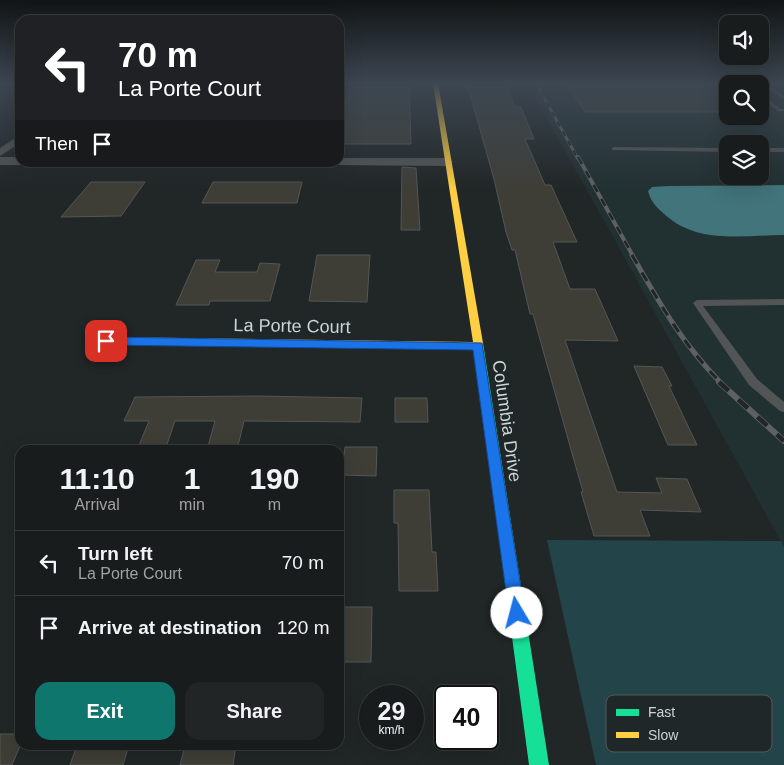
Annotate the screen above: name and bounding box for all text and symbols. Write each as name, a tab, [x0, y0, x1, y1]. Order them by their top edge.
map controls	[719, 15, 769, 185]
button: sound	[719, 15, 769, 65]
icon: left	[35, 35, 100, 100]
text: 70 m	[118, 35, 198, 74]
button: search	[719, 75, 769, 125]
text: La Porte Court	[118, 76, 261, 101]
icon: arrive	[88, 130, 116, 158]
text: Then	[35, 133, 78, 154]
button: layers	[719, 135, 769, 185]
street label: La Porte Court	[233, 315, 351, 337]
pin	[85, 320, 127, 362]
icon: arrive	[92, 327, 120, 355]
street label: Columbia Drive	[489, 359, 525, 483]
text: 11:10	[60, 462, 135, 495]
text: 1	[184, 462, 200, 495]
text: 190	[249, 462, 299, 495]
text: Arrival	[74, 496, 120, 513]
text: min	[179, 496, 205, 513]
text: m	[268, 496, 281, 513]
text: Turn left	[78, 543, 153, 564]
icon: left	[35, 549, 63, 577]
text: 70 m	[282, 552, 324, 573]
text: La Porte Court	[78, 565, 182, 582]
position arrow	[490, 586, 542, 638]
icon: arrive	[35, 614, 63, 642]
text: Arrive at destination	[78, 617, 262, 638]
text: 120 m	[277, 617, 330, 638]
button: Exit	[35, 682, 175, 740]
button: Share	[185, 682, 324, 740]
speed limit sign: 40	[434, 685, 499, 750]
legend	[606, 695, 772, 752]
text: 29	[378, 697, 405, 725]
text: Fast	[648, 704, 675, 720]
text: km/h	[378, 723, 405, 737]
text: Slow	[648, 727, 679, 743]

